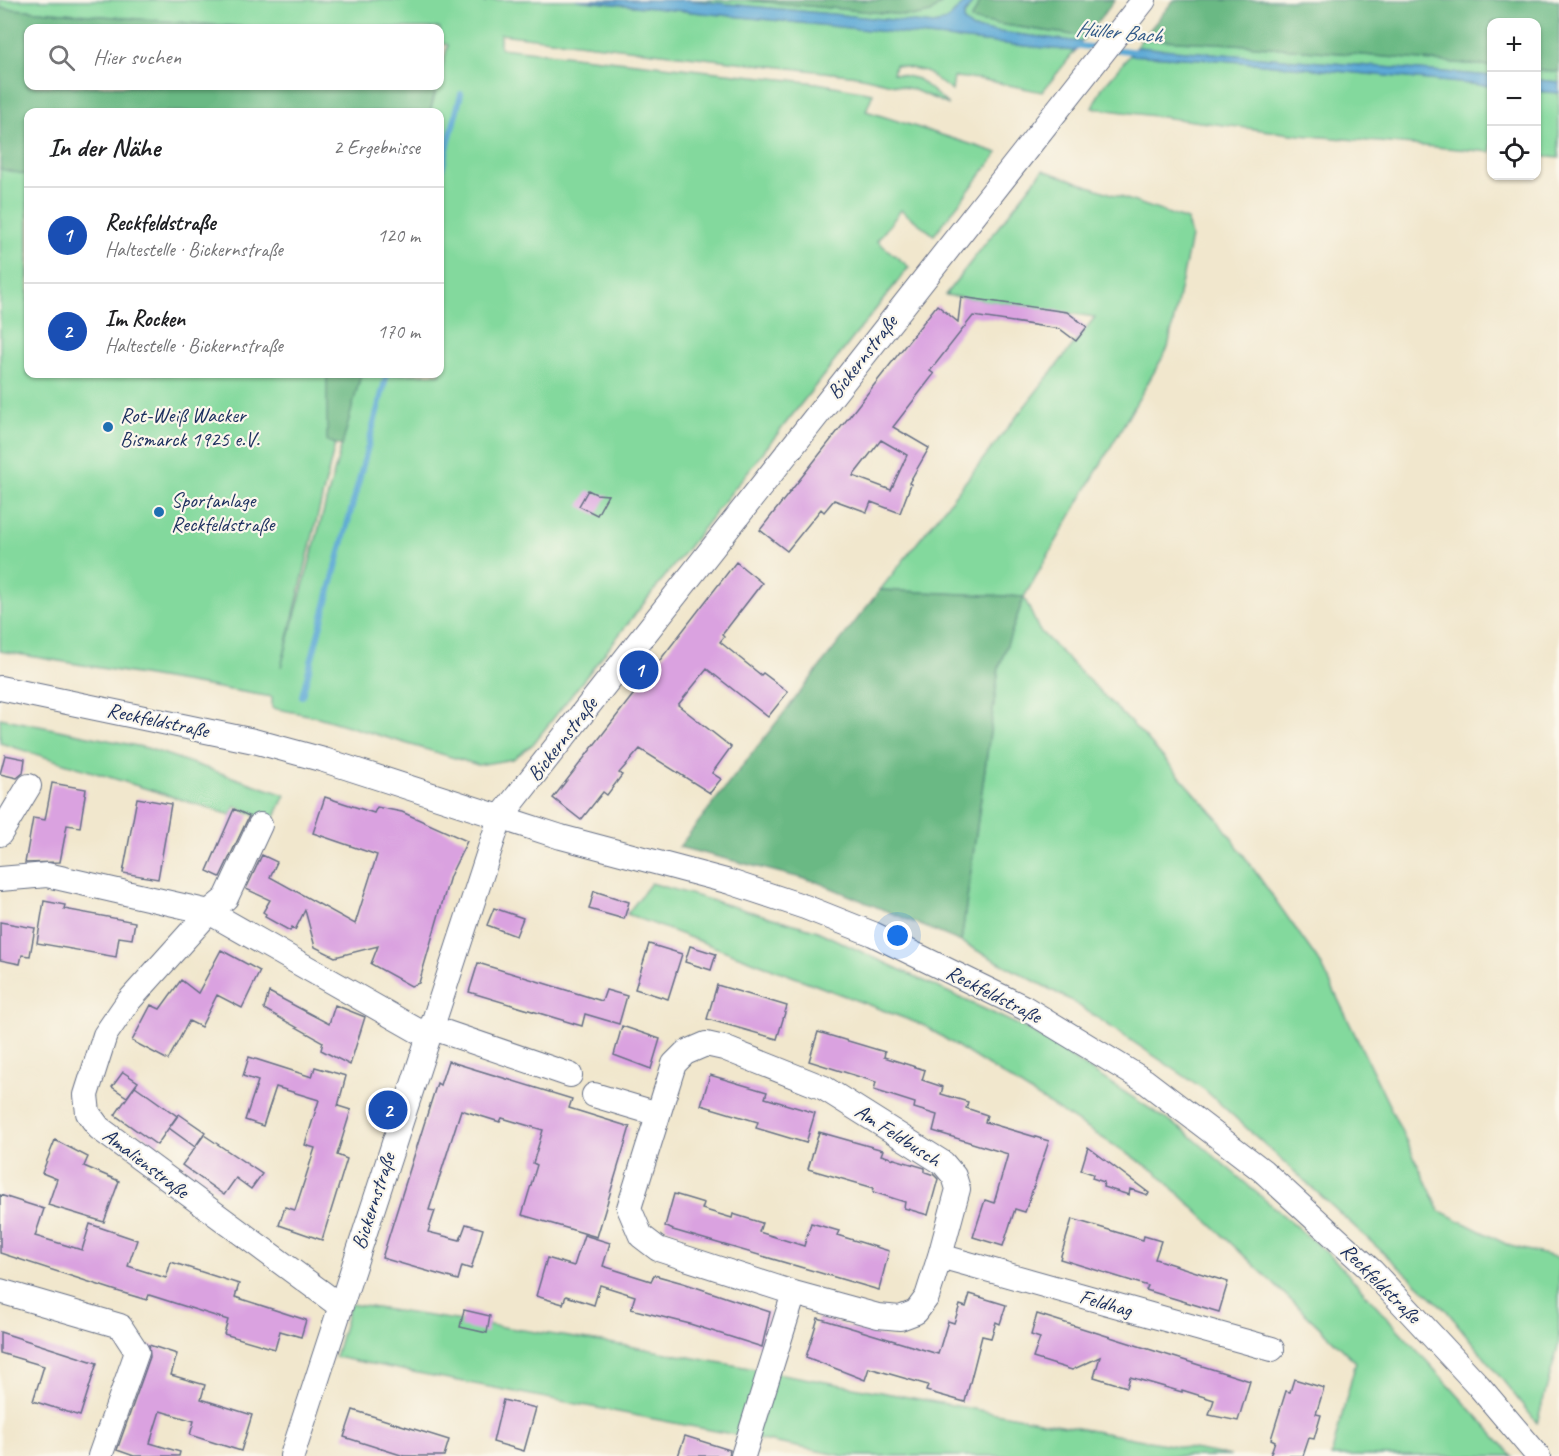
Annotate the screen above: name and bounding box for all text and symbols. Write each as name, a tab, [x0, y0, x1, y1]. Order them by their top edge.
water label: Hüller Bach	[1075, 14, 1165, 50]
map controls	[1487, 18, 1541, 180]
button: +	[1487, 18, 1541, 72]
search box	[24, 24, 444, 90]
icon: search	[45, 41, 78, 74]
text: Hier suchen	[93, 43, 181, 71]
button: −	[1487, 72, 1541, 126]
button: locate	[1487, 126, 1541, 180]
text: In der Nähe	[48, 131, 160, 164]
text: 2 Ergebnisse	[333, 135, 420, 160]
text: Reckfeldstraße	[105, 209, 215, 237]
text: 1	[63, 223, 72, 248]
text: 120 m	[377, 223, 420, 248]
text: Haltestelle · Bickernstraße	[105, 237, 283, 262]
text: Im Rocken	[105, 305, 185, 333]
street label: Bickernstraße	[821, 308, 904, 404]
text: 2	[63, 319, 72, 344]
text: 170 m	[377, 319, 420, 344]
text: Haltestelle · Bickernstraße	[105, 333, 283, 358]
place label: Rot-Weiß Wacker Bismarck 1925 e.V.	[120, 402, 260, 452]
marker: Rot-Weiß Wacker Bismarck 1925 e.V.	[101, 420, 115, 434]
place label: Sportanlage Reckfeldstraße	[171, 487, 276, 537]
marker: Sportanlage Reckfeldstraße	[152, 505, 166, 519]
pin: 1	[620, 648, 658, 692]
street label: Bickernstraße	[521, 690, 604, 786]
street label: Reckfeldstraße	[105, 697, 213, 744]
your location	[883, 921, 912, 950]
street label: Reckfeldstraße	[942, 959, 1048, 1030]
pin: 2	[368, 1088, 408, 1132]
street label: Am Feldbusch	[850, 1098, 947, 1173]
street label: Amalienstraße	[98, 1122, 196, 1205]
street label: Bickernstraße	[345, 1148, 401, 1252]
street label: Reckfeldstraße	[1335, 1237, 1428, 1330]
street label: Feldhag	[1077, 1283, 1137, 1323]

